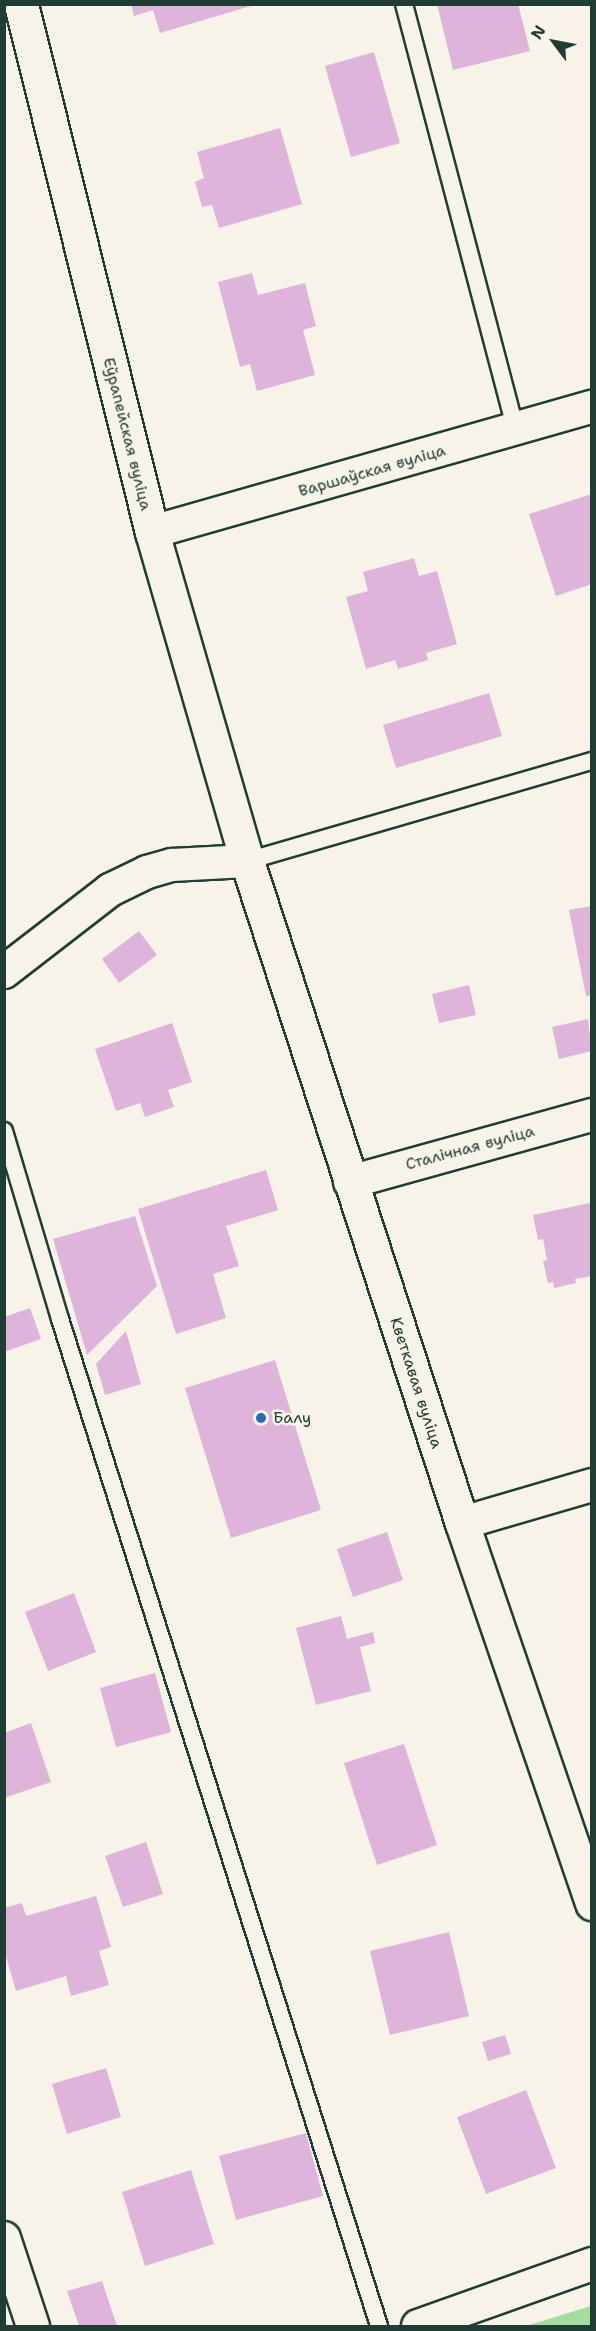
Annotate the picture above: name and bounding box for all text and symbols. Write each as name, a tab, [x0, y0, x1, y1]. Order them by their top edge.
north arrow	[524, 12, 584, 72]
text: N	[526, 21, 551, 43]
street label: Еўрапейская вуліца	[99, 356, 155, 512]
street label: Варшаўская вуліца	[296, 441, 448, 501]
street label: Сталічная вуліца	[403, 1122, 537, 1174]
street label: Кветкавая вуліца	[386, 1315, 446, 1451]
place label: Балу	[273, 1408, 311, 1428]
marker: Балу	[254, 1411, 268, 1425]

